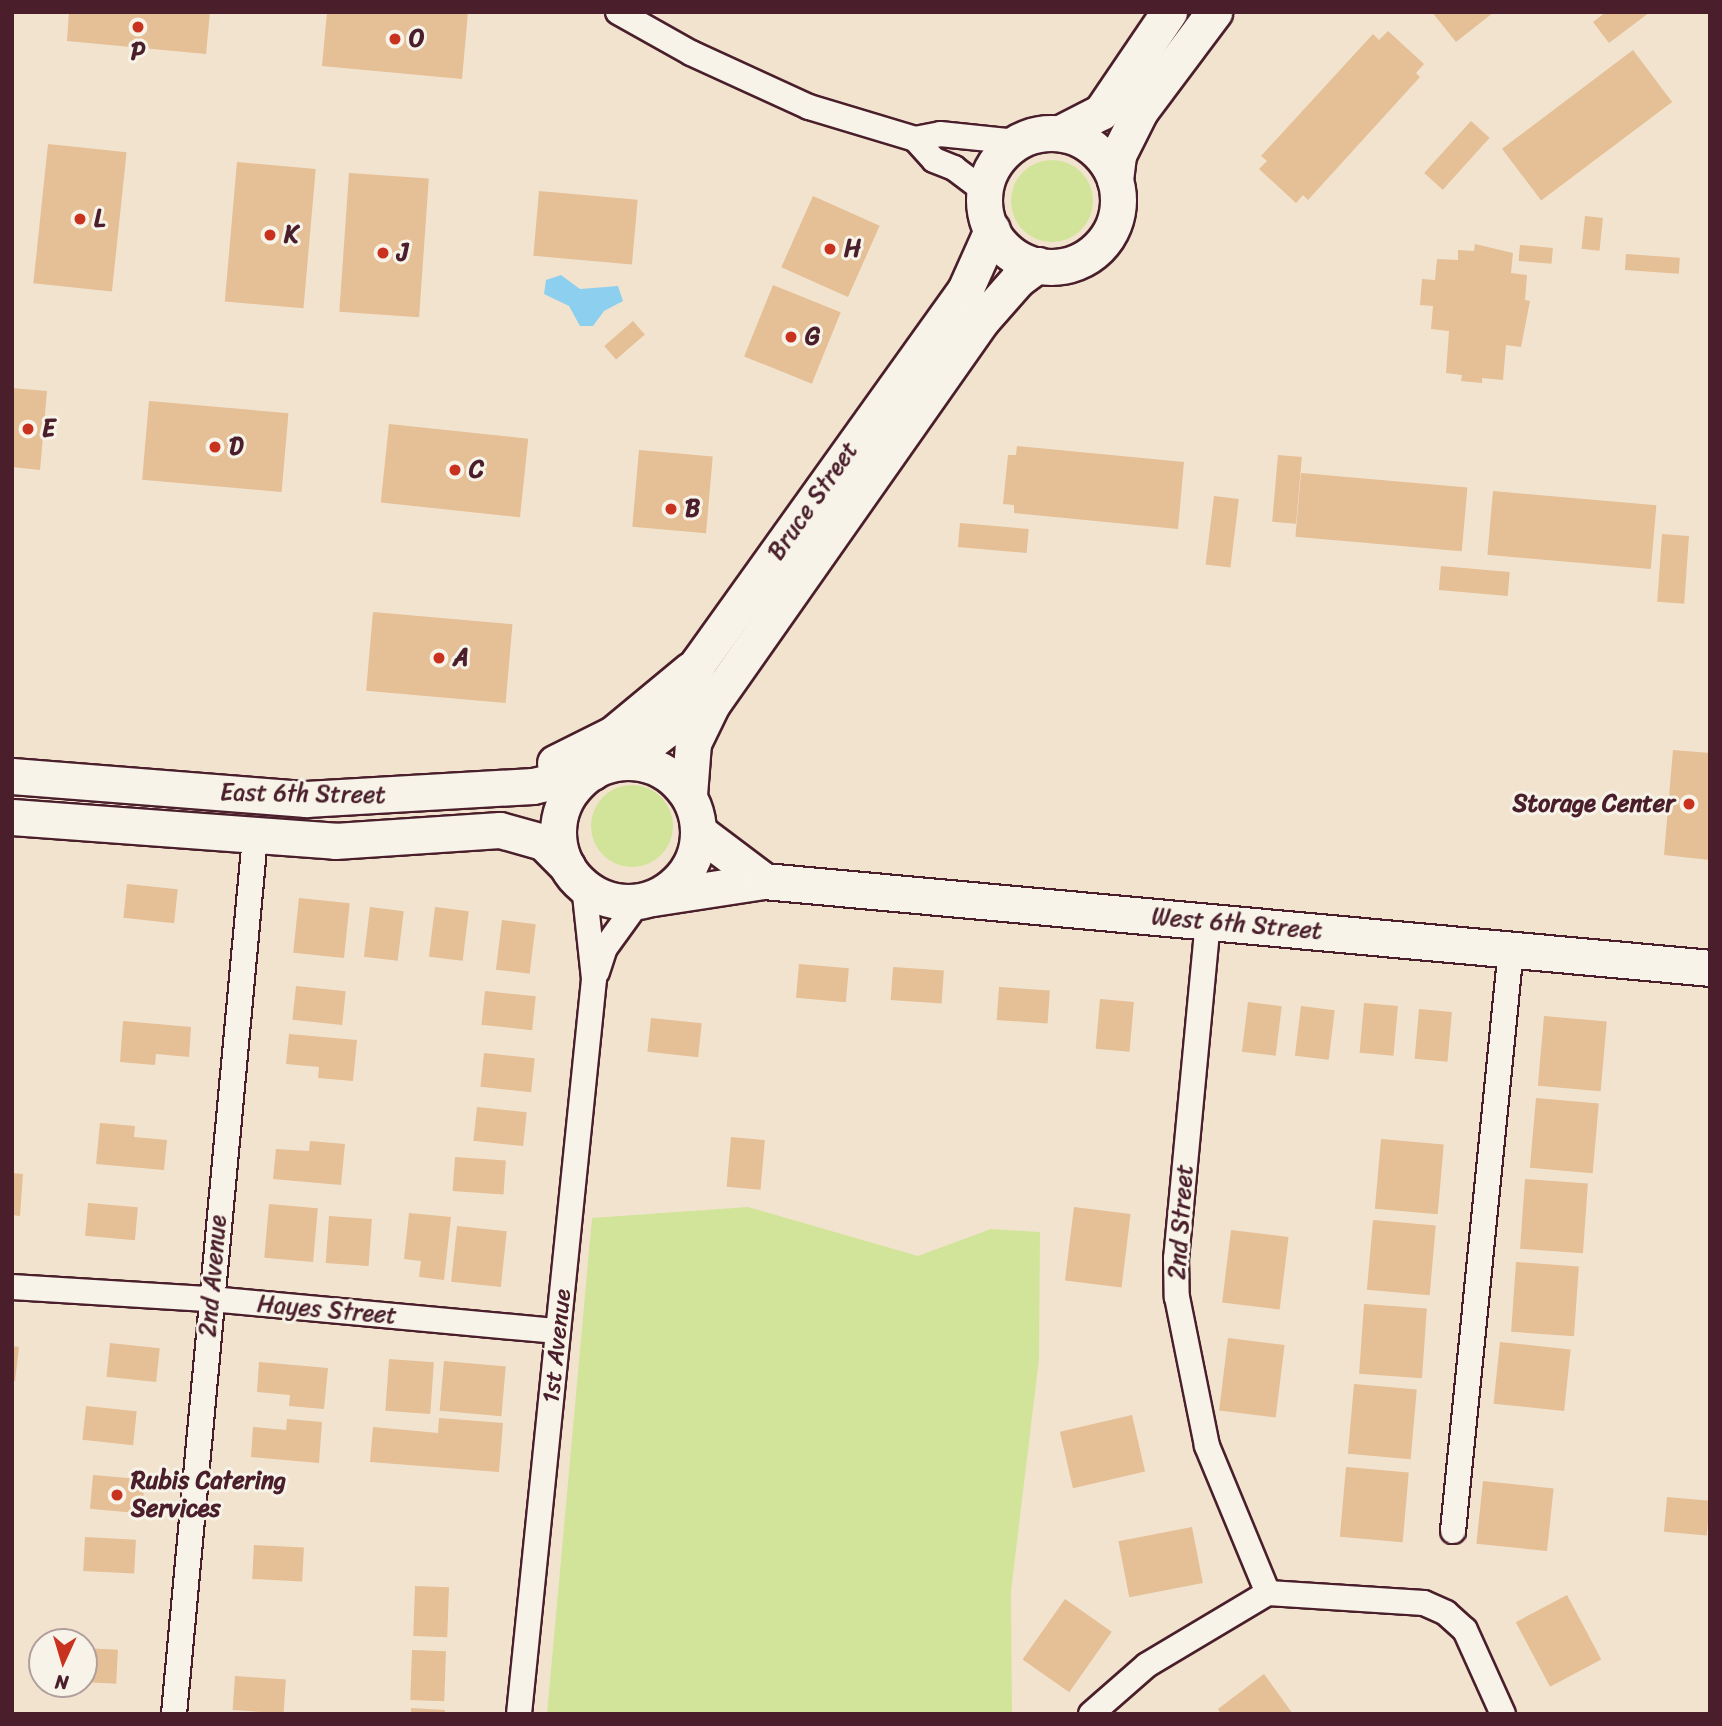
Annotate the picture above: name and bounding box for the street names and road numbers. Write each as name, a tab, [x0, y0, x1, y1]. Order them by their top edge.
street label: Bruce Street	[762, 436, 864, 566]
street label: East 6th Street	[220, 778, 386, 810]
street label: West 6th Street	[1150, 902, 1324, 946]
street label: 2nd Street	[1163, 1163, 1199, 1281]
street label: 2nd Avenue	[193, 1214, 233, 1338]
street label: 1st Avenue	[537, 1287, 577, 1405]
street label: Hayes Street	[256, 1290, 398, 1330]

